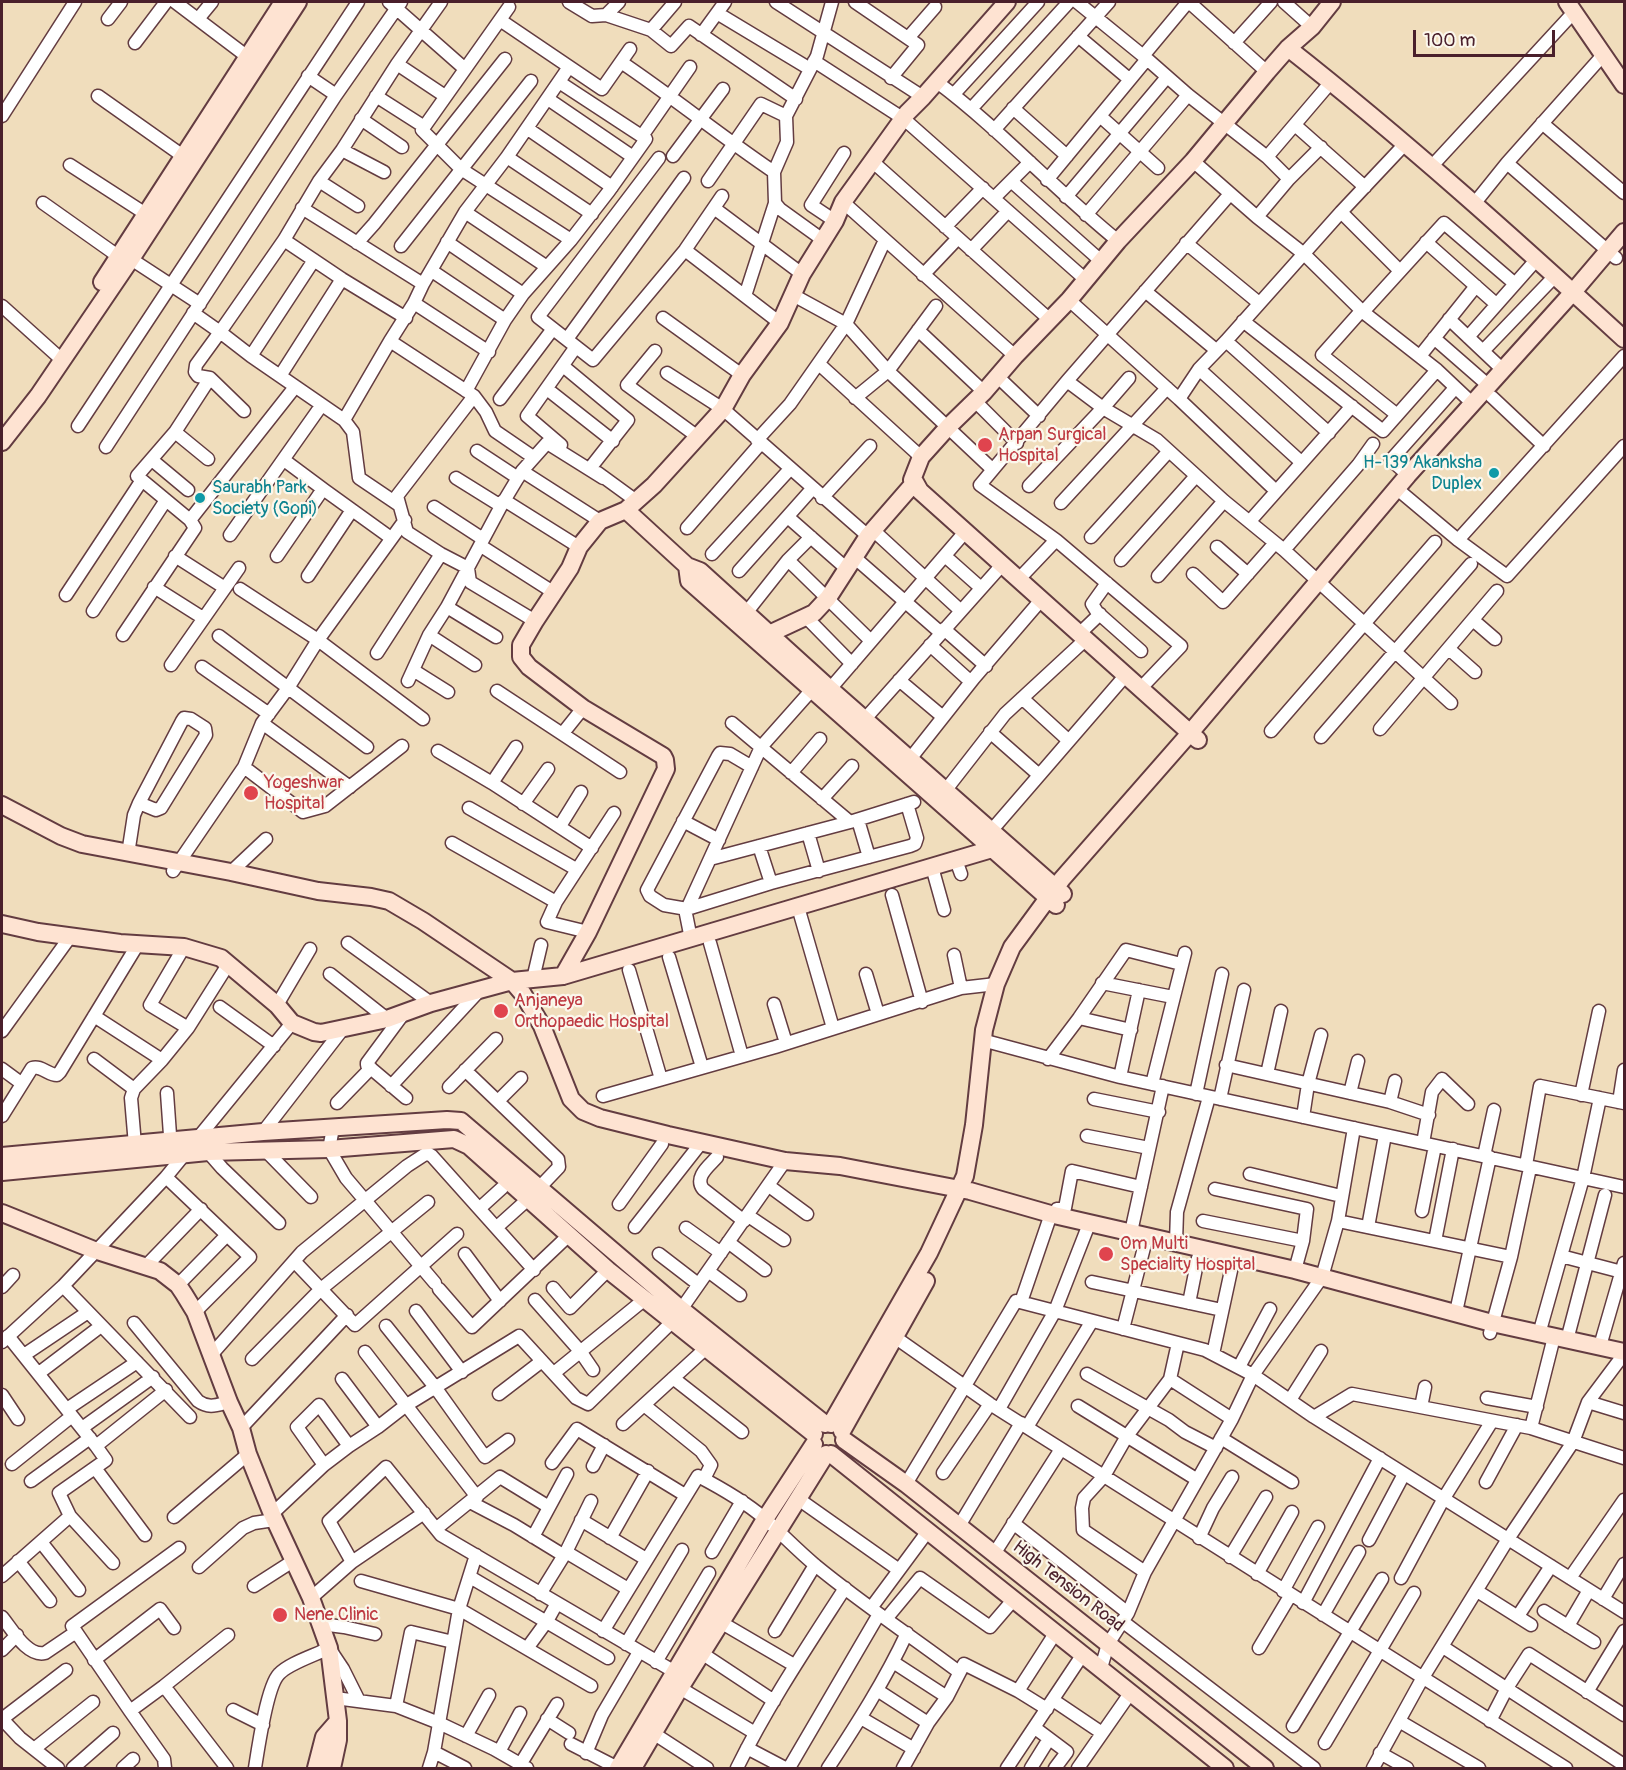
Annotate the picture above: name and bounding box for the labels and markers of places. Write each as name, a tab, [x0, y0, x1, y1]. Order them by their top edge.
place label: Arpan Surgical Hospital	[998, 424, 1107, 466]
marker: Arpan Surgical Hospital	[976, 436, 994, 454]
place label: H-139 Akanksha Duplex	[1363, 452, 1482, 494]
marker: H-139 Akanksha Duplex	[1487, 466, 1501, 480]
place label: Saurabh Park Society (Gopi)	[212, 477, 318, 520]
marker: Saurabh Park Society (Gopi)	[193, 491, 207, 505]
place label: Yogeshwar Hospital	[264, 772, 344, 814]
marker: Yogeshwar Hospital	[242, 784, 260, 802]
place label: Anjaneya Orthopaedic Hospital	[514, 990, 669, 1032]
marker: Anjaneya Orthopaedic Hospital	[492, 1002, 510, 1020]
place label: Om Multi Speciality Hospital	[1120, 1233, 1256, 1276]
marker: Om Multi Speciality Hospital	[1097, 1245, 1115, 1263]
place label: Nene Clinic	[294, 1604, 379, 1626]
marker: Nene Clinic	[271, 1606, 289, 1624]

